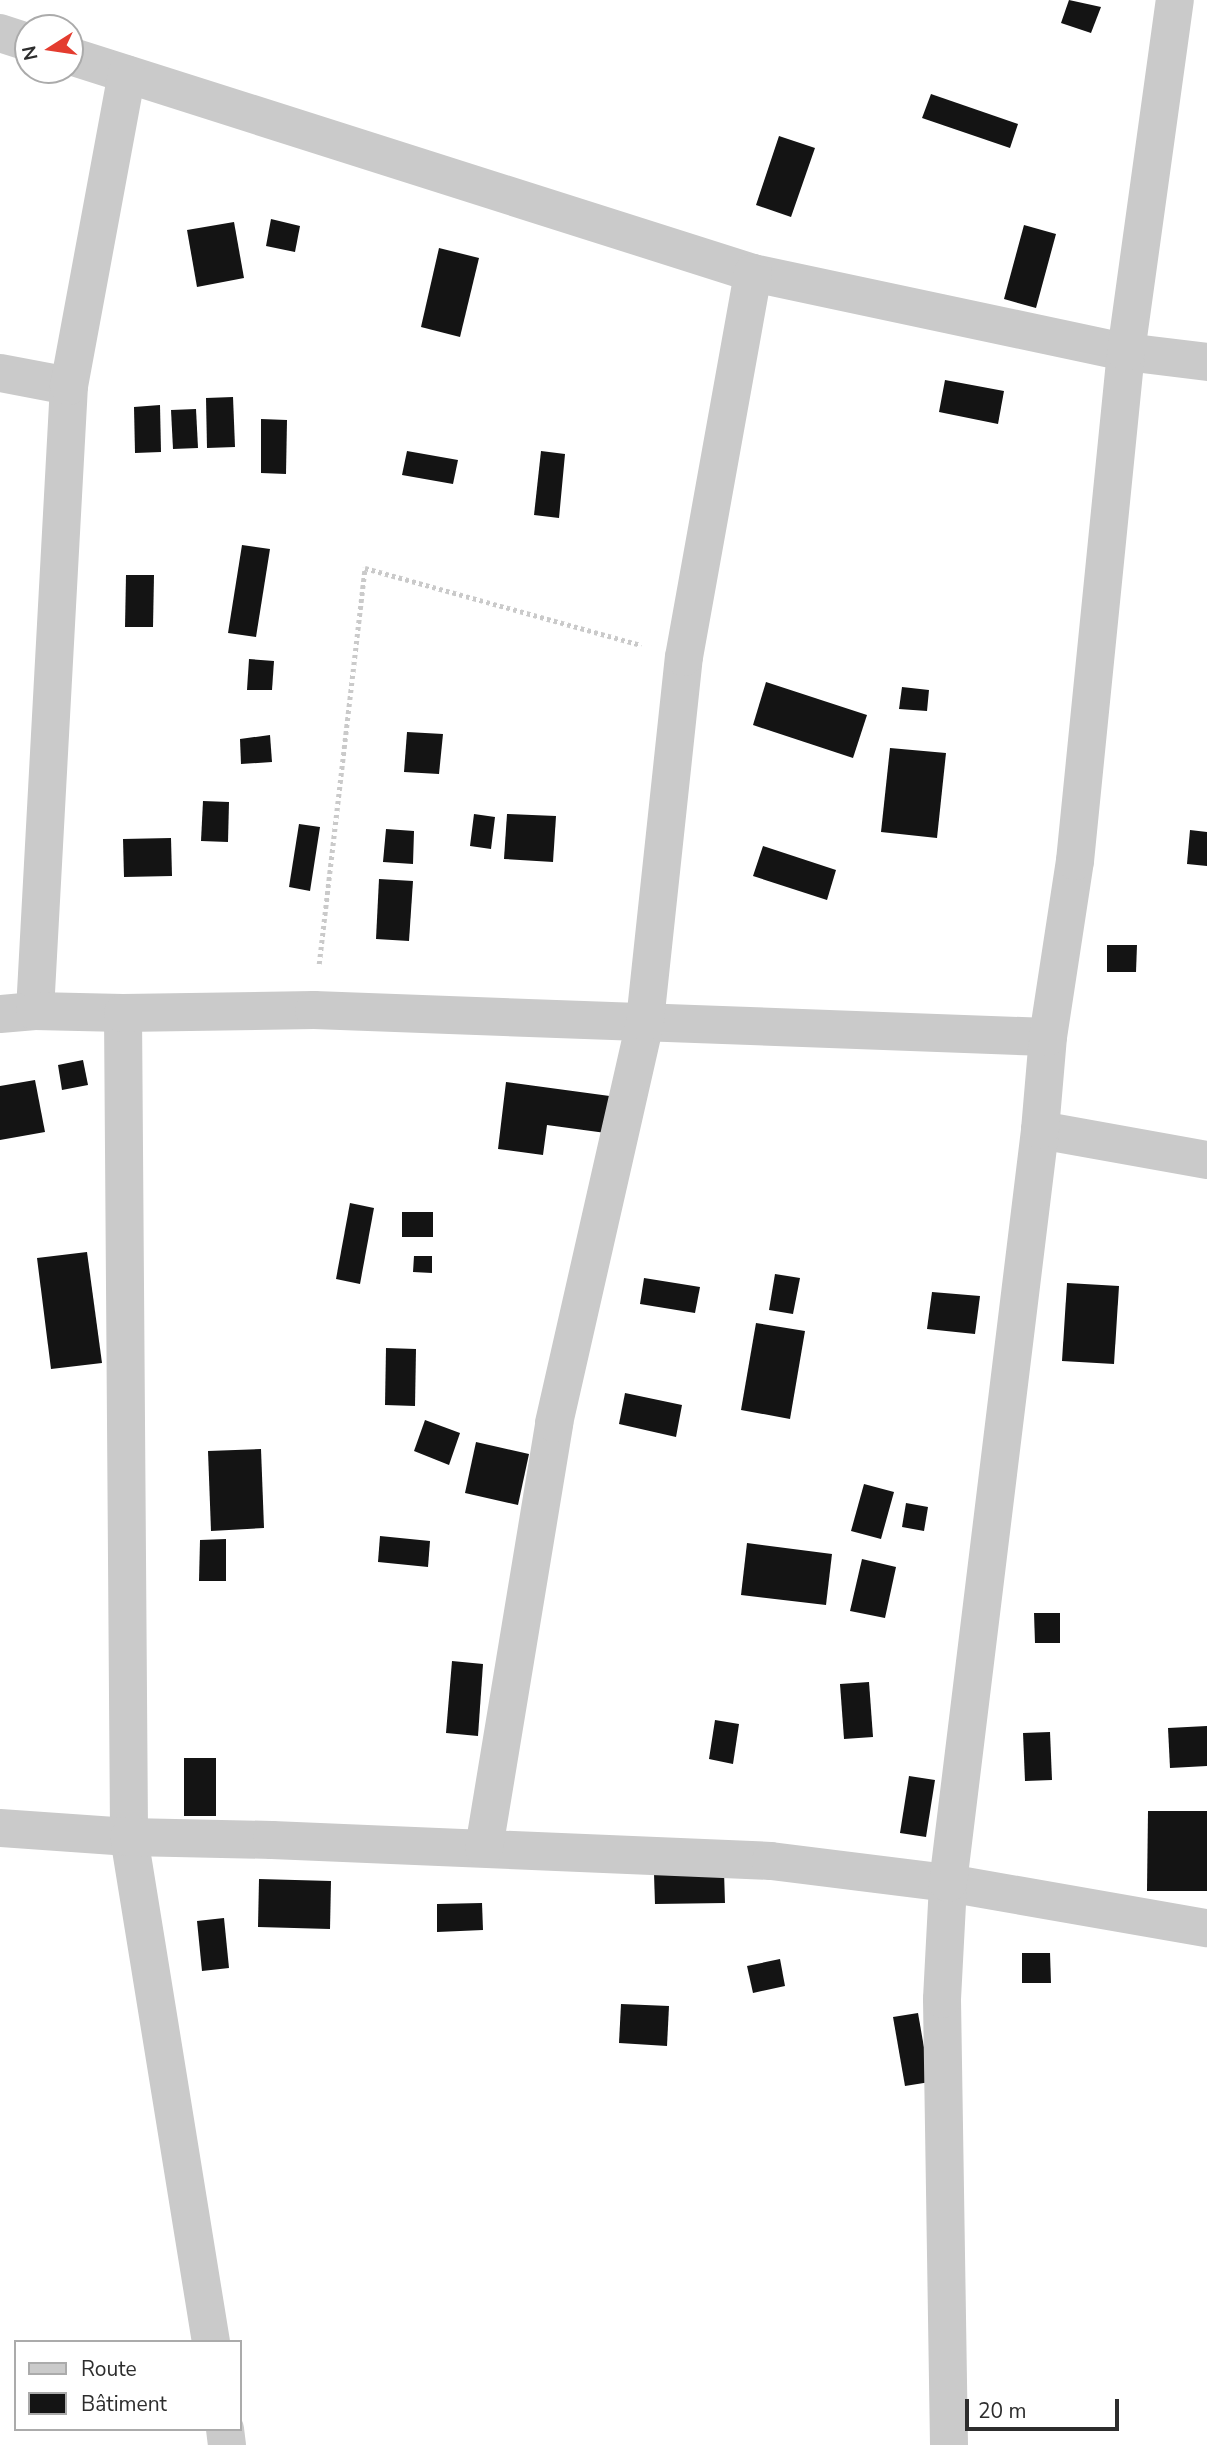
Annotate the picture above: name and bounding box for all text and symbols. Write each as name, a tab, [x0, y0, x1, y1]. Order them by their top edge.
north arrow	[14, 14, 84, 84]
text: N	[16, 43, 45, 63]
legend	[14, 2340, 242, 2431]
text: Route	[81, 2355, 137, 2383]
scale bar	[969, 2386, 1123, 2430]
text: Bâtiment	[81, 2390, 167, 2418]
text: 20 m	[978, 2397, 1027, 2425]

